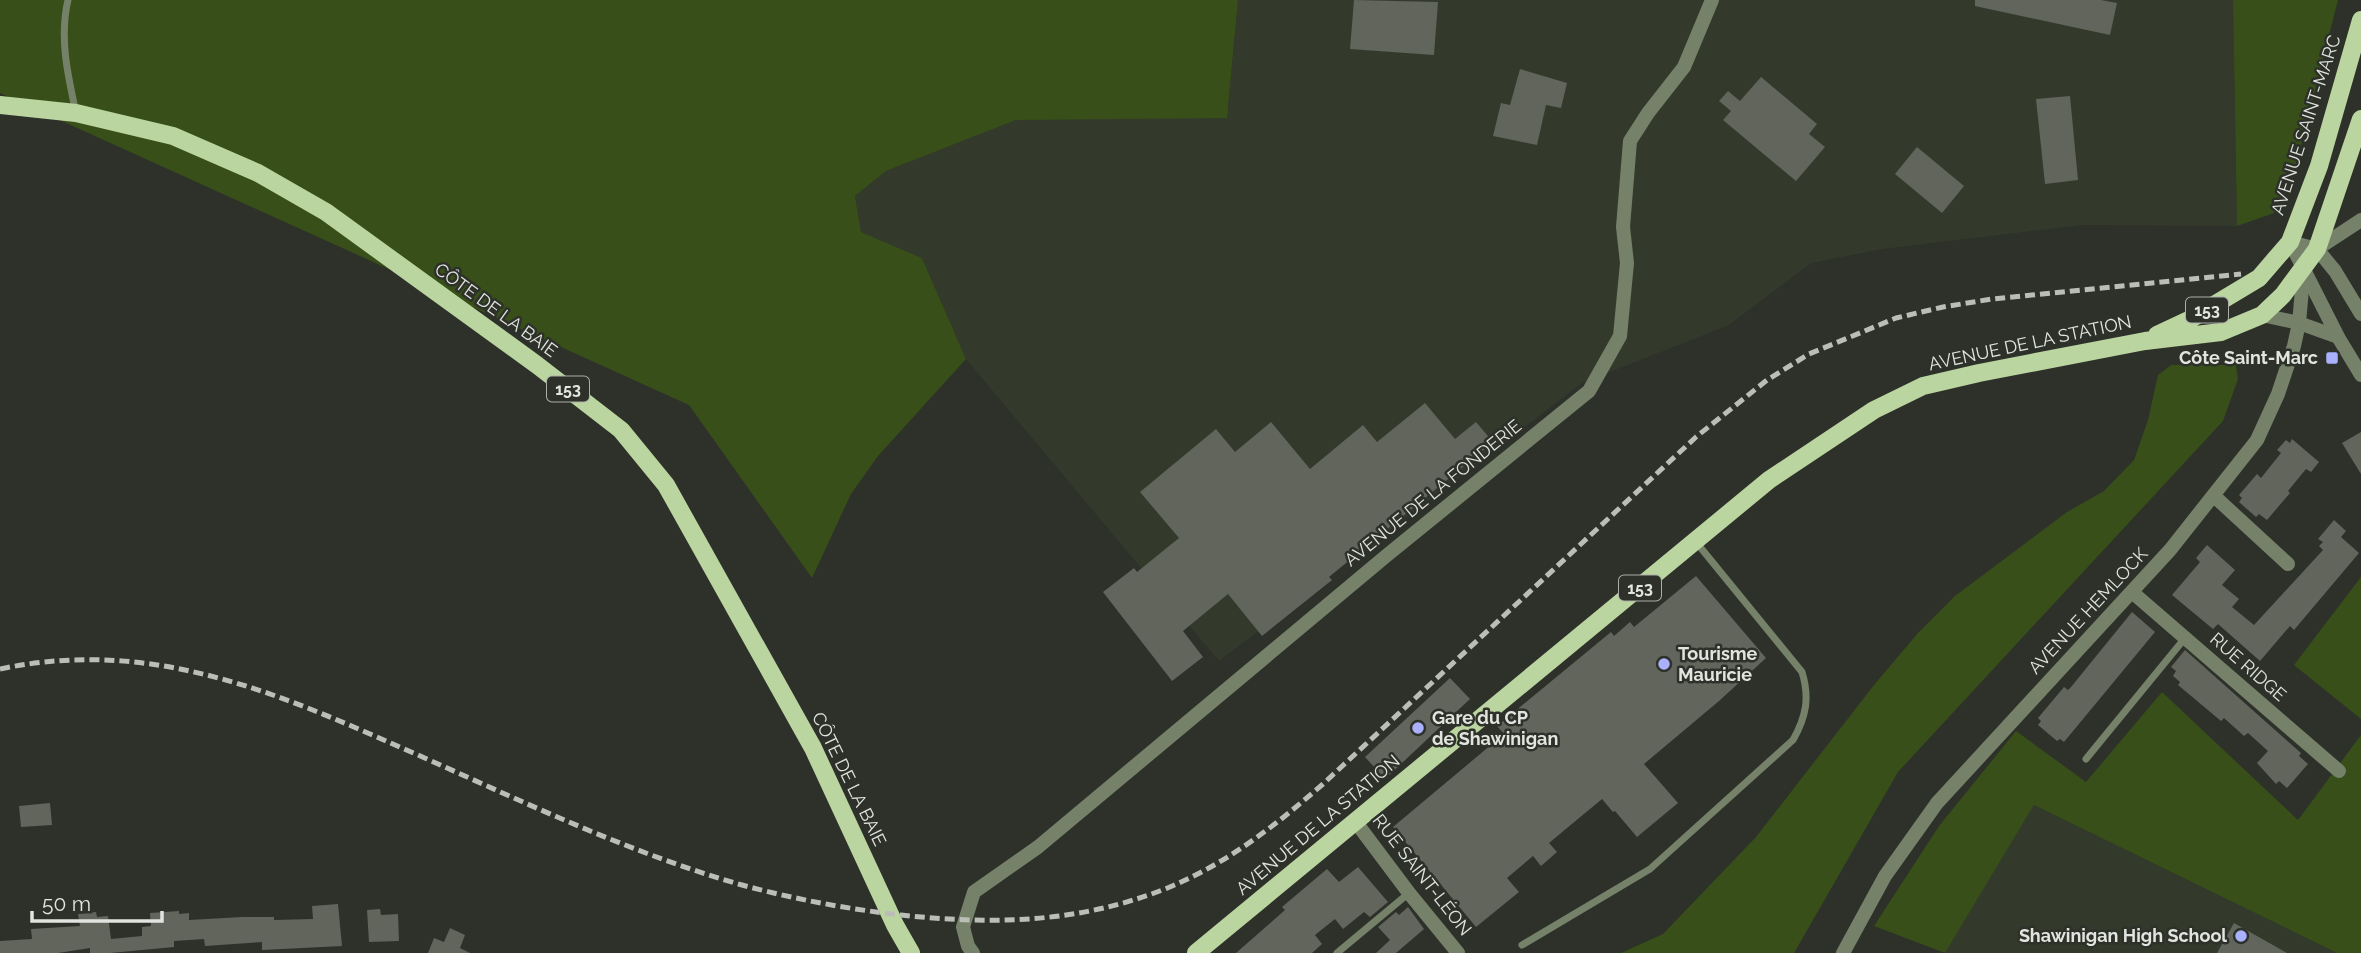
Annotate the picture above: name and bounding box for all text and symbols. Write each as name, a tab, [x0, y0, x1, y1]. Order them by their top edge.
street label: AVENUE SAINT-MARC	[2266, 32, 2345, 218]
street label: CÔTE DE LA BAIE	[431, 257, 562, 361]
road number: 153	[2186, 298, 2228, 322]
street label: AVENUE DE LA STATION	[1927, 311, 2133, 374]
place label: Côte Saint-Marc	[2179, 347, 2318, 368]
marker: Côte Saint-Marc	[2324, 350, 2340, 366]
road number: 153	[547, 376, 589, 402]
street label: AVENUE DE LA FONDERIE	[1340, 415, 1525, 570]
street label: AVENUE HEMLOCK	[2024, 543, 2152, 678]
road number: 153	[1619, 576, 1661, 600]
street label: RUE RIDGE	[2206, 628, 2291, 705]
place label: Tourisme Mauricie	[1678, 643, 1758, 685]
marker: Tourisme Mauricie	[1656, 656, 1672, 672]
place label: Gare du CP de Shawinigan	[1432, 707, 1558, 749]
street label: CÔTE DE LA BAIE	[808, 708, 892, 849]
marker: Gare du CP de Shawinigan	[1410, 720, 1426, 736]
street label: AVENUE DE LA STATION	[1232, 750, 1404, 899]
street label: RUE SAINT-LÉON	[1369, 809, 1477, 940]
scale bar	[32, 880, 161, 924]
text: 50 m	[42, 891, 91, 916]
place label: Shawinigan High School	[2019, 925, 2227, 946]
marker: Shawinigan High School	[2233, 928, 2249, 944]

